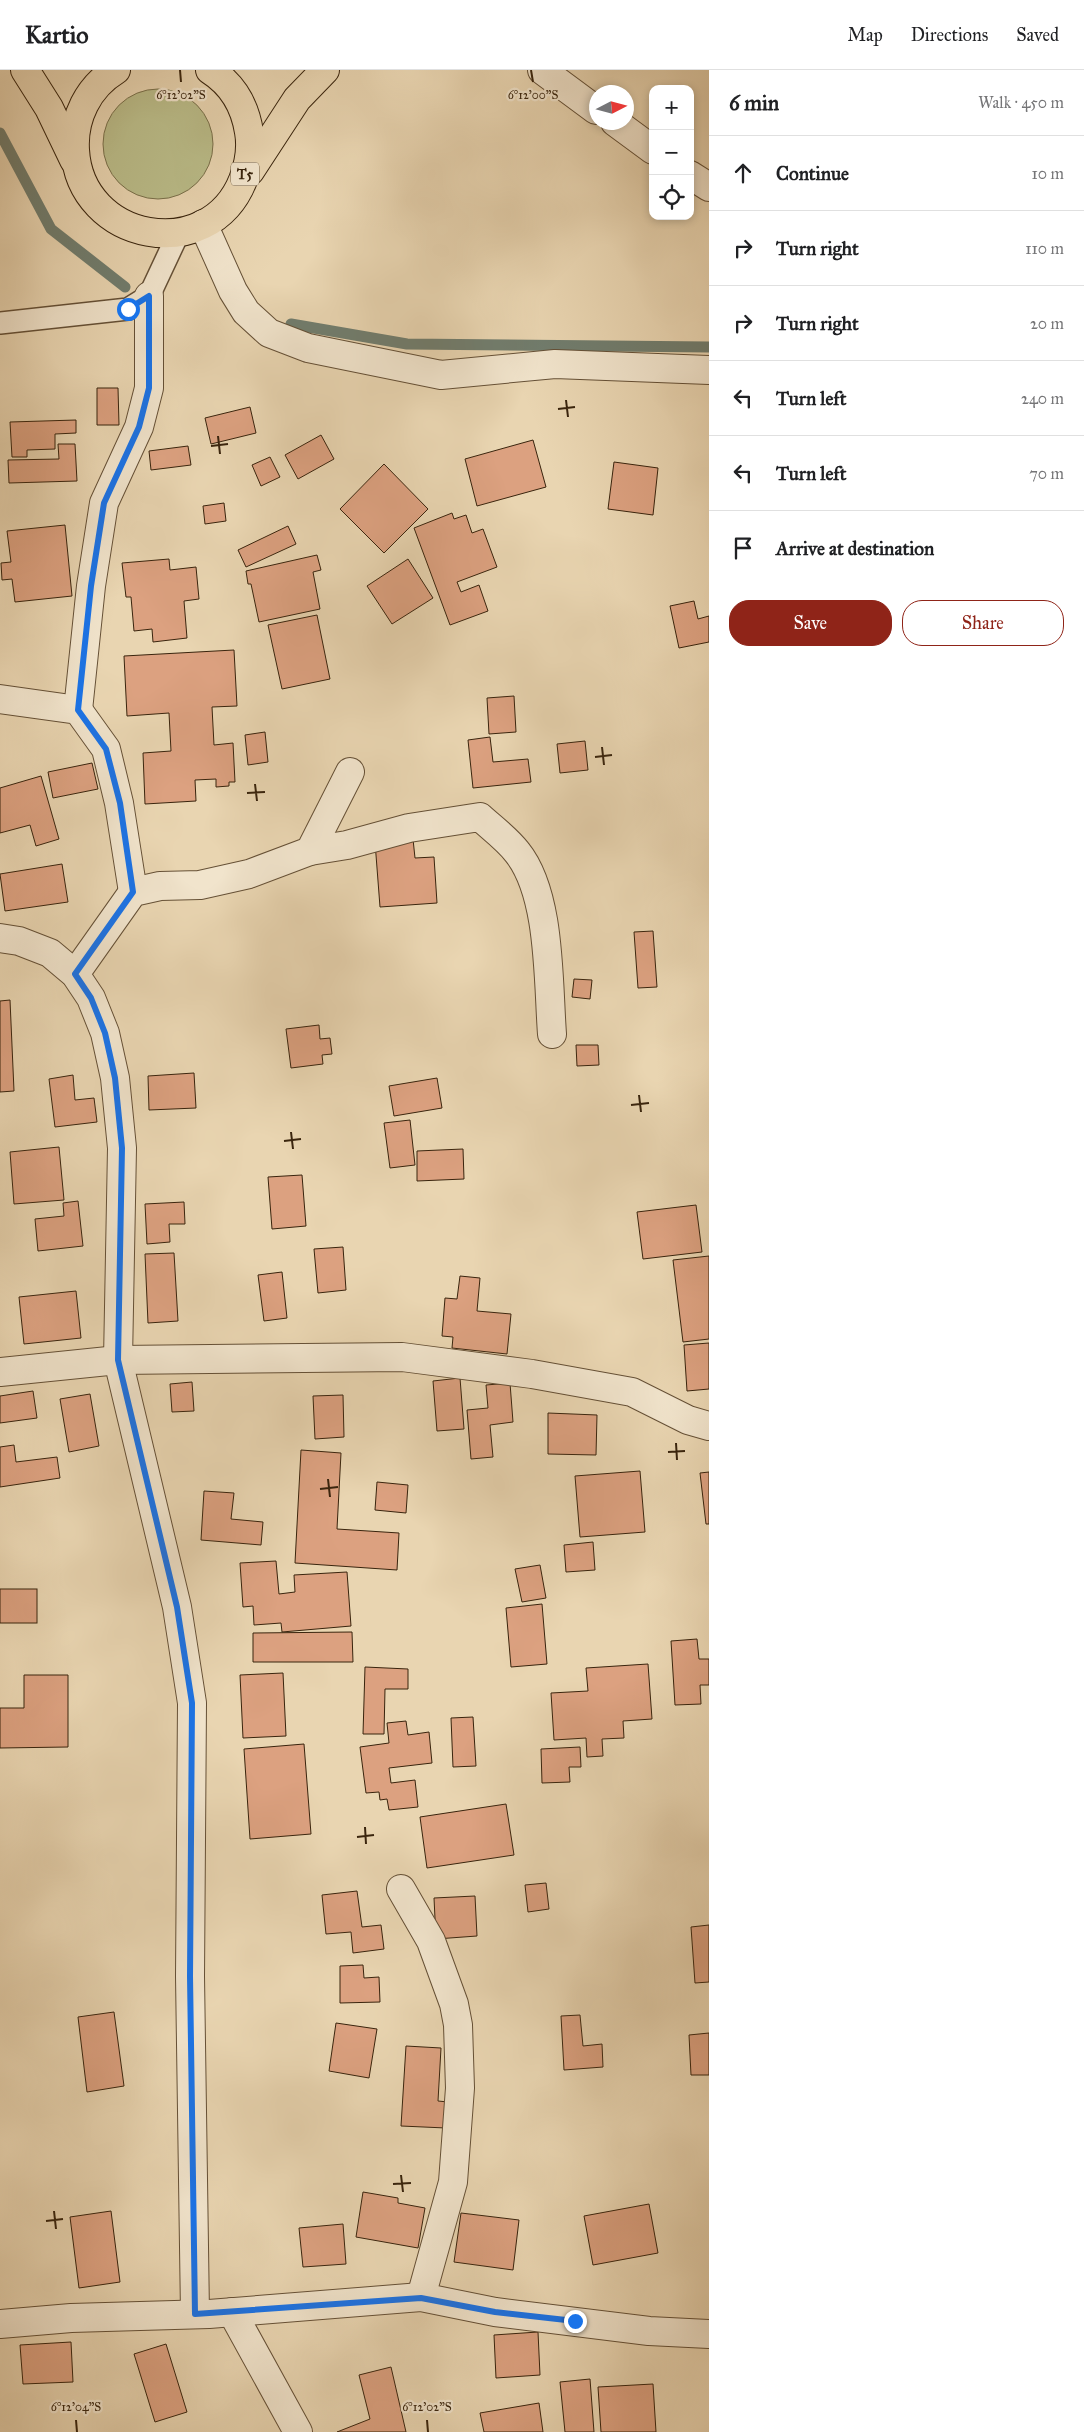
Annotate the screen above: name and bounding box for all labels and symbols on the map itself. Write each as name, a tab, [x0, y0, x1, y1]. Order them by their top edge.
north arrow	[589, 85, 634, 130]
text: 6°12'02"S	[156, 88, 206, 102]
text: 6°12'00"S	[508, 88, 558, 102]
road number: T5	[231, 162, 259, 186]
route start	[117, 298, 140, 321]
route end	[564, 2310, 587, 2333]
text: 6°12'04"S	[51, 2400, 101, 2414]
text: 6°12'02"S	[402, 2400, 452, 2414]

